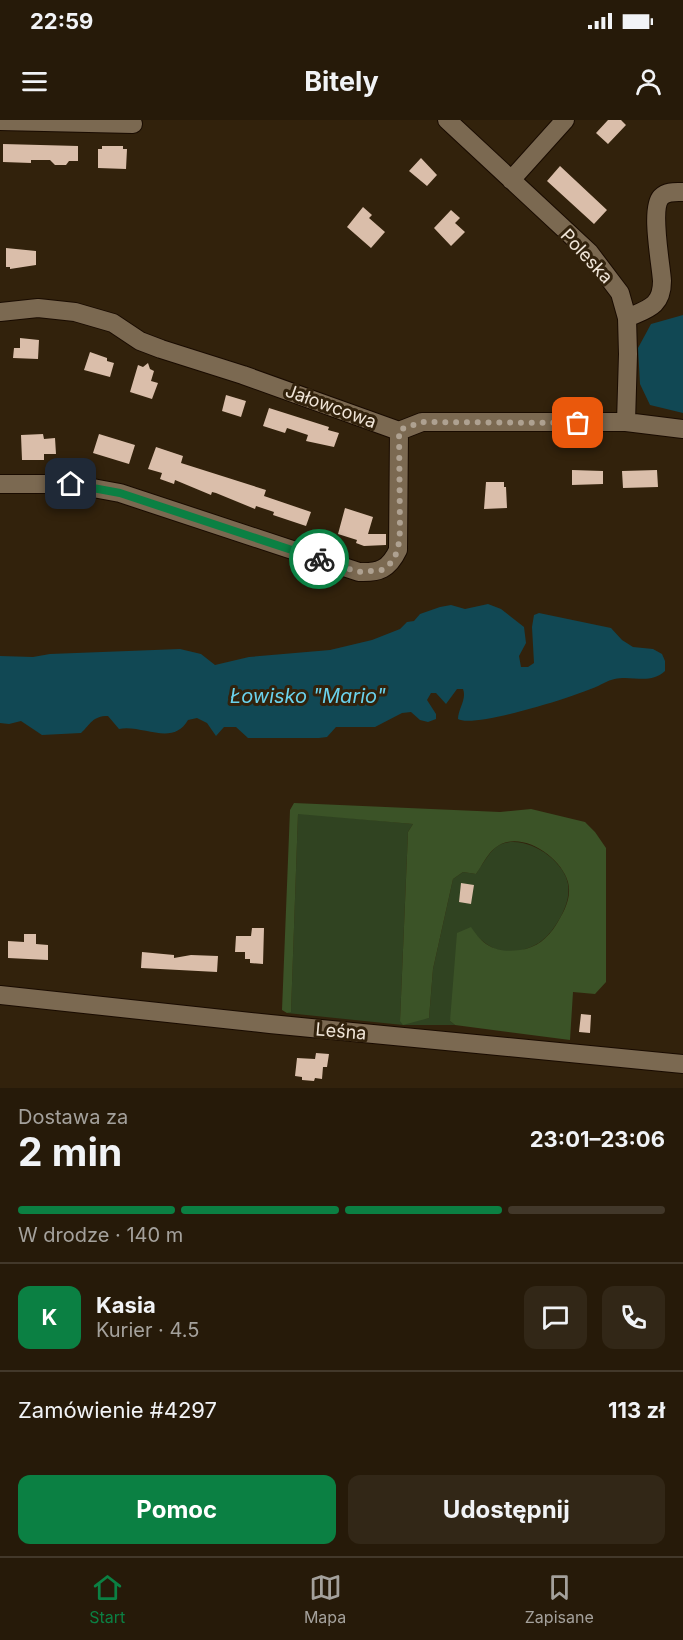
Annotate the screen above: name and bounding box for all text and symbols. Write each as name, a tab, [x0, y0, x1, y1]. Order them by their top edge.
text: 22:59	[30, 8, 93, 34]
icon: menu	[18, 65, 51, 98]
text: Bitely	[304, 65, 379, 98]
icon: person	[632, 65, 665, 98]
street label: Poleska	[557, 225, 617, 287]
street label: Jałowcowa	[283, 380, 379, 432]
pin	[552, 397, 603, 448]
icon: bag	[561, 406, 594, 439]
pin	[45, 458, 96, 509]
icon: home	[54, 467, 87, 500]
courier	[289, 529, 349, 589]
icon: bike	[303, 543, 336, 576]
water label: Łowisko "Mario"	[230, 684, 386, 708]
street label: Leśna	[315, 1018, 367, 1044]
text: Dostawa za	[18, 1105, 128, 1129]
text: 23:01–23:06	[530, 1126, 665, 1152]
text: 2 min	[18, 1128, 122, 1175]
text: W drodze · 140 m	[18, 1223, 183, 1247]
button: chat	[524, 1286, 587, 1349]
button: phone	[602, 1286, 665, 1349]
text: Kasia	[96, 1292, 156, 1318]
text: K	[42, 1304, 57, 1330]
text: Kurier · 4.5	[96, 1318, 199, 1342]
text: Zamówienie #4297	[18, 1397, 217, 1423]
text: 113 zł	[608, 1397, 665, 1423]
button: Pomoc	[18, 1475, 336, 1544]
button: Udostępnij	[348, 1475, 665, 1544]
tab: Start	[89, 1571, 125, 1627]
tab: Mapa	[304, 1571, 346, 1627]
tab: Zapisane	[525, 1571, 594, 1627]

